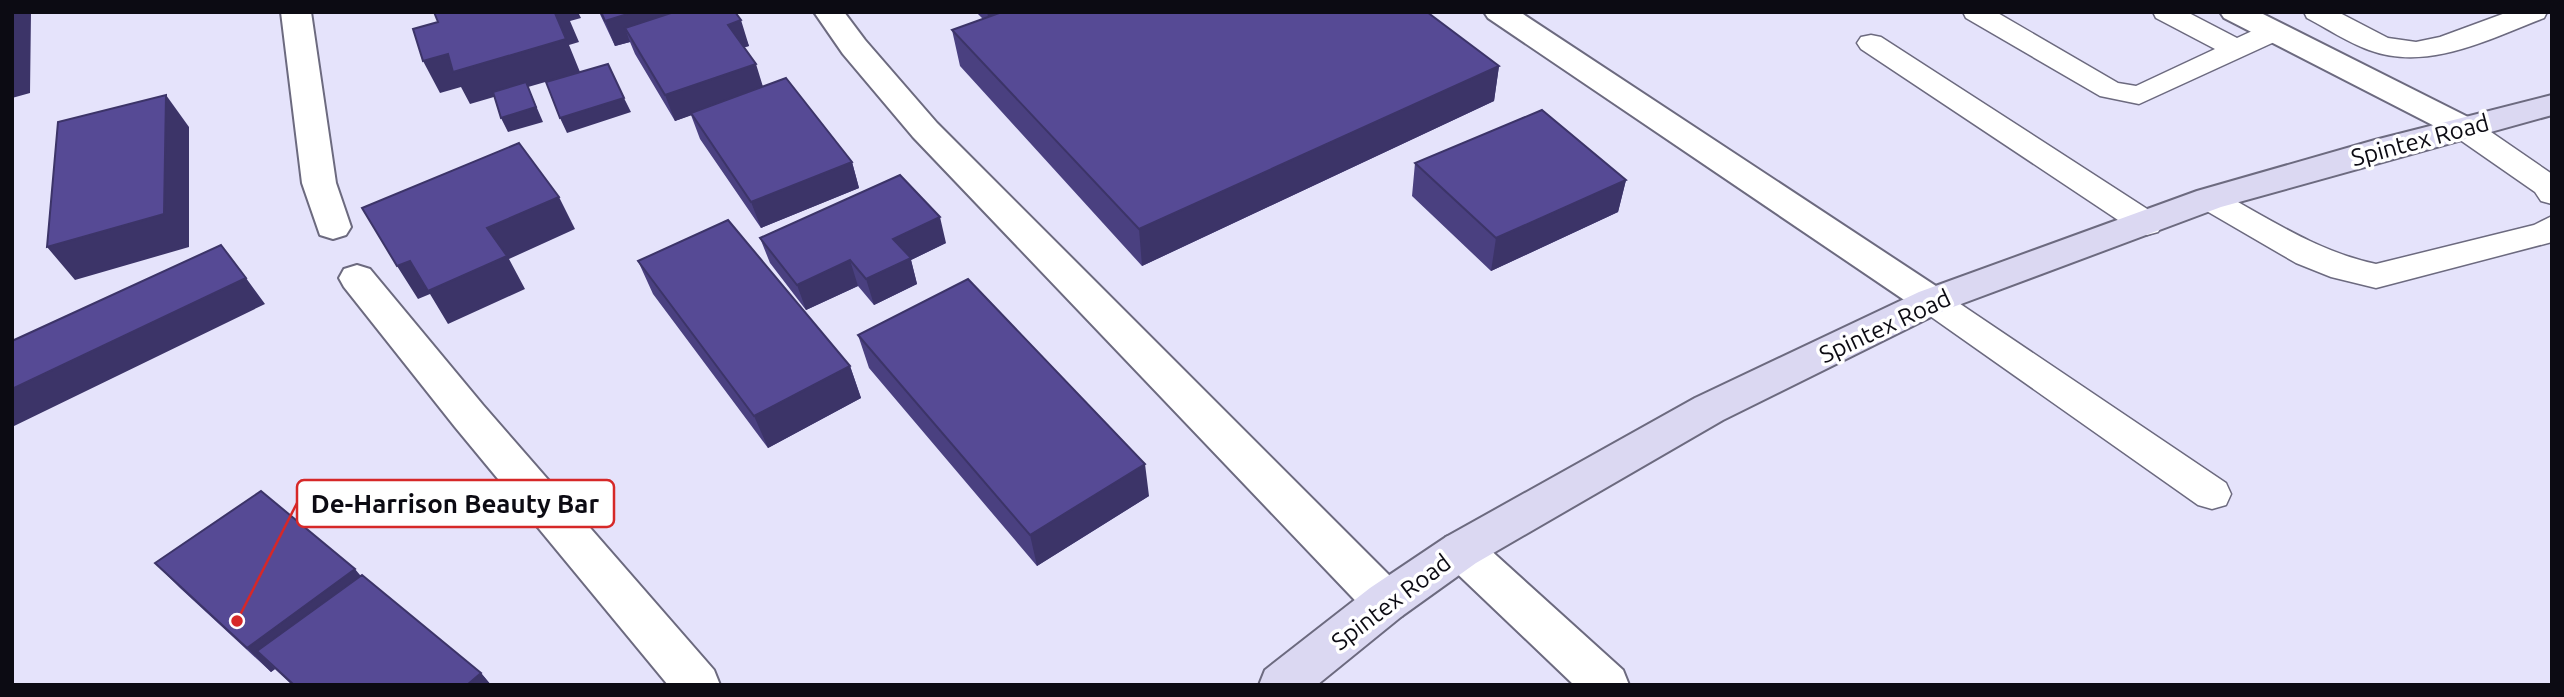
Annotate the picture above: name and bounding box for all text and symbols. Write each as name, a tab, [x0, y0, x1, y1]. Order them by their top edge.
street label: Spintex Road	[2348, 109, 2492, 171]
street label: Spintex Road	[1815, 284, 1955, 368]
callout: De-Harrison Beauty Bar	[297, 480, 614, 527]
text: De-Harrison Beauty Bar	[311, 489, 599, 518]
street label: Spintex Road	[1326, 549, 1456, 655]

